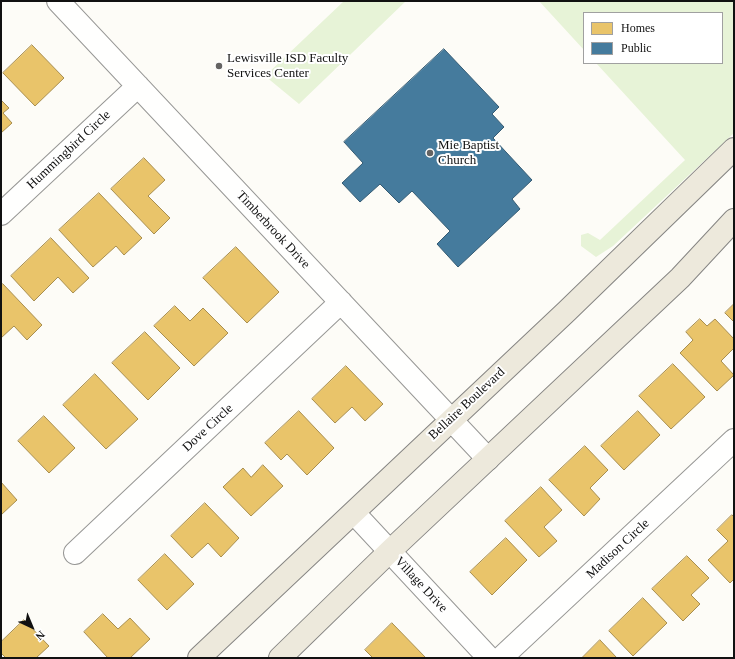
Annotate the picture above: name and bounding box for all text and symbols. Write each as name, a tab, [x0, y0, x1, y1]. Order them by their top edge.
legend	[583, 12, 723, 64]
text: Homes	[621, 21, 655, 35]
text: Public	[621, 41, 652, 55]
place label: Lewisville ISD Faculty Services Center	[227, 51, 348, 82]
marker: Lewisville ISD Faculty Services Center	[214, 61, 224, 71]
street label: Hummingbird Circle	[24, 107, 114, 193]
place label: Mie Baptist Church	[438, 138, 499, 169]
marker: Mie Baptist Church	[425, 148, 435, 158]
street label: Timberbrook Drive	[233, 188, 313, 272]
street label: Bellaire Boulevard	[426, 365, 508, 443]
street label: Dove Circle	[180, 401, 236, 455]
street label: Madison Circle	[583, 516, 653, 582]
street label: Village Drive	[391, 554, 451, 616]
north arrow	[12, 607, 52, 647]
text: N	[33, 629, 47, 643]

